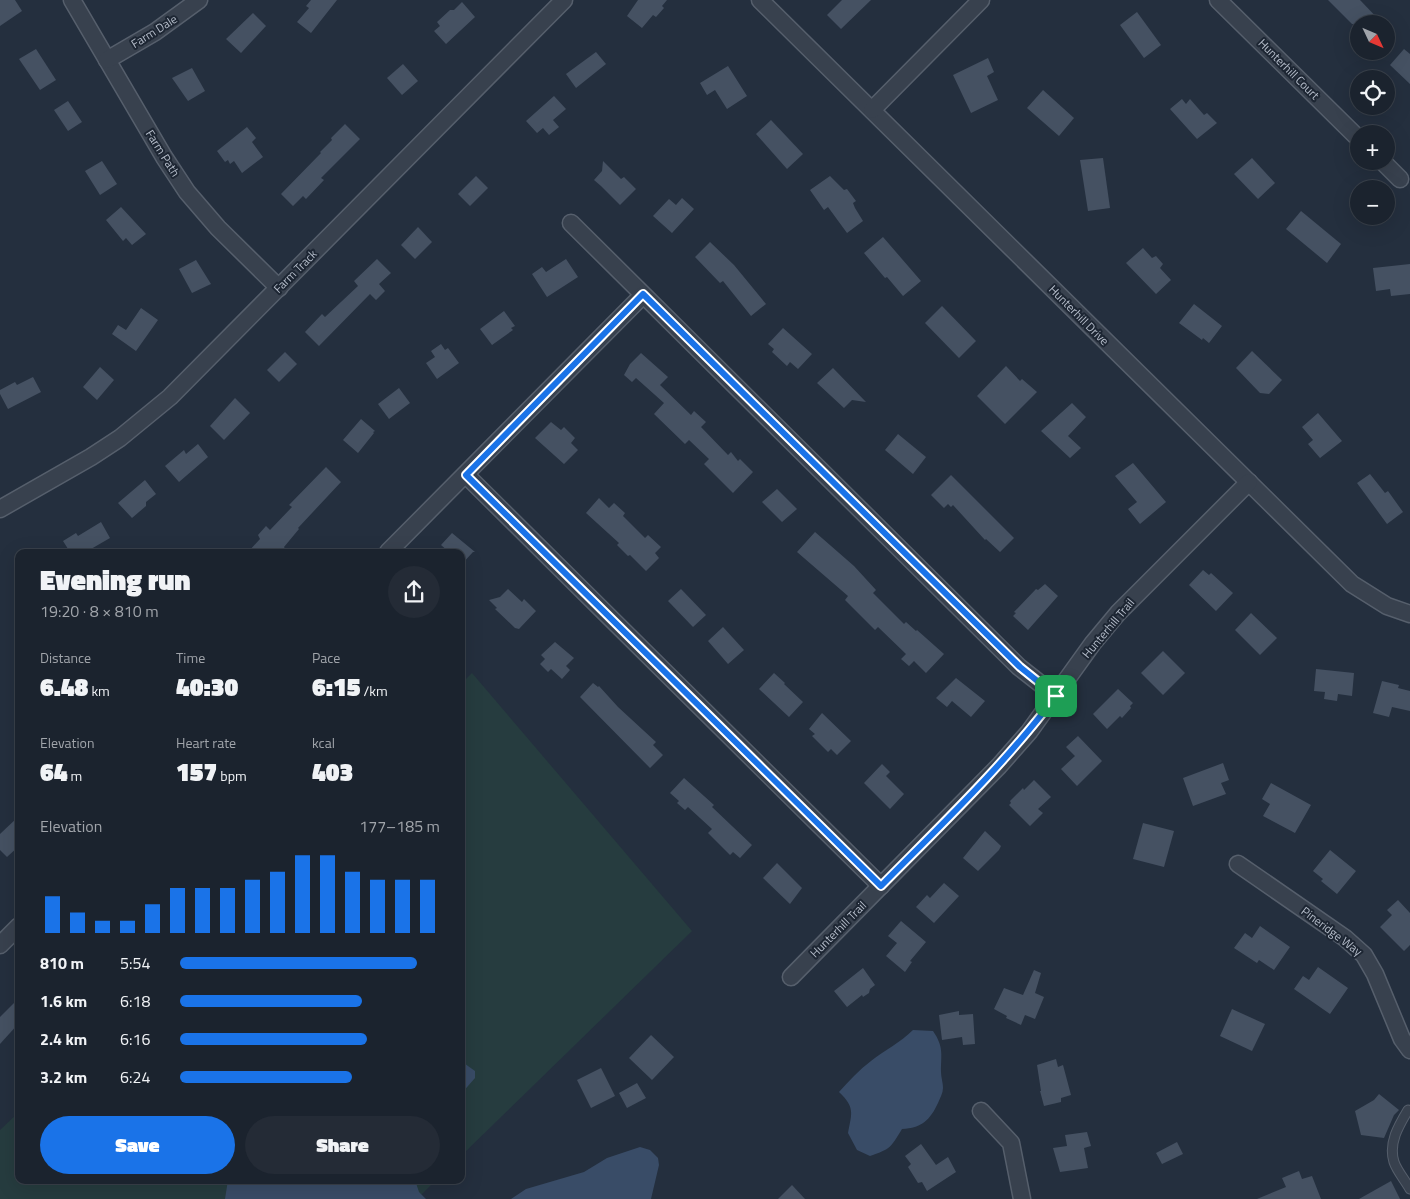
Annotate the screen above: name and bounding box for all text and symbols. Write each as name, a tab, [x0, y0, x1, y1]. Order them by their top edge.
street label: Farm Dale	[127, 9, 181, 53]
north arrow	[1350, 15, 1395, 60]
map controls	[1350, 15, 1395, 225]
street label: Hunterhill Court	[1254, 34, 1325, 105]
button: locate	[1350, 70, 1395, 115]
button: +	[1350, 125, 1395, 170]
street label: Farm Path	[141, 126, 185, 180]
button: −	[1350, 180, 1395, 225]
street label: Farm Track	[269, 245, 321, 297]
street label: Hunterhill Drive	[1044, 280, 1114, 350]
text: Evening run	[40, 558, 191, 601]
button: share	[388, 566, 440, 618]
street label: Hunterhill Trail	[1077, 594, 1139, 662]
text: 19:20 · 8 × 810 m	[40, 599, 159, 623]
text: Distance	[40, 647, 91, 668]
text: Time	[176, 647, 205, 668]
text: Pace	[312, 647, 340, 668]
text: 6.48	[40, 668, 88, 706]
text: 40:30	[176, 668, 238, 706]
text: 6:15	[312, 668, 360, 706]
pin	[1035, 675, 1077, 717]
text: km	[88, 680, 110, 701]
text: /km	[360, 680, 388, 701]
icon: arrive	[1042, 682, 1070, 710]
text: Elevation	[40, 732, 94, 753]
text: Heart rate	[176, 732, 236, 753]
text: kcal	[312, 732, 335, 753]
text: 64	[40, 753, 68, 791]
text: 157	[176, 753, 217, 791]
text: 403	[312, 753, 353, 791]
text: m	[68, 765, 82, 786]
text: bpm	[217, 765, 247, 786]
text: Elevation	[40, 814, 102, 838]
text: 177–185 m	[359, 814, 440, 838]
street label: Hunterhill Trail	[805, 896, 871, 962]
street label: Pineridge Way	[1297, 902, 1367, 961]
text: 810 m	[40, 951, 84, 975]
text: 5:54	[120, 951, 150, 975]
text: 1.6 km	[40, 989, 87, 1013]
text: 6:18	[120, 989, 150, 1013]
text: 2.4 km	[40, 1027, 87, 1051]
text: 6:16	[120, 1027, 150, 1051]
text: 3.2 km	[40, 1065, 87, 1089]
text: 6:24	[120, 1065, 150, 1089]
button: Save	[40, 1116, 235, 1174]
button: Share	[245, 1116, 440, 1174]

